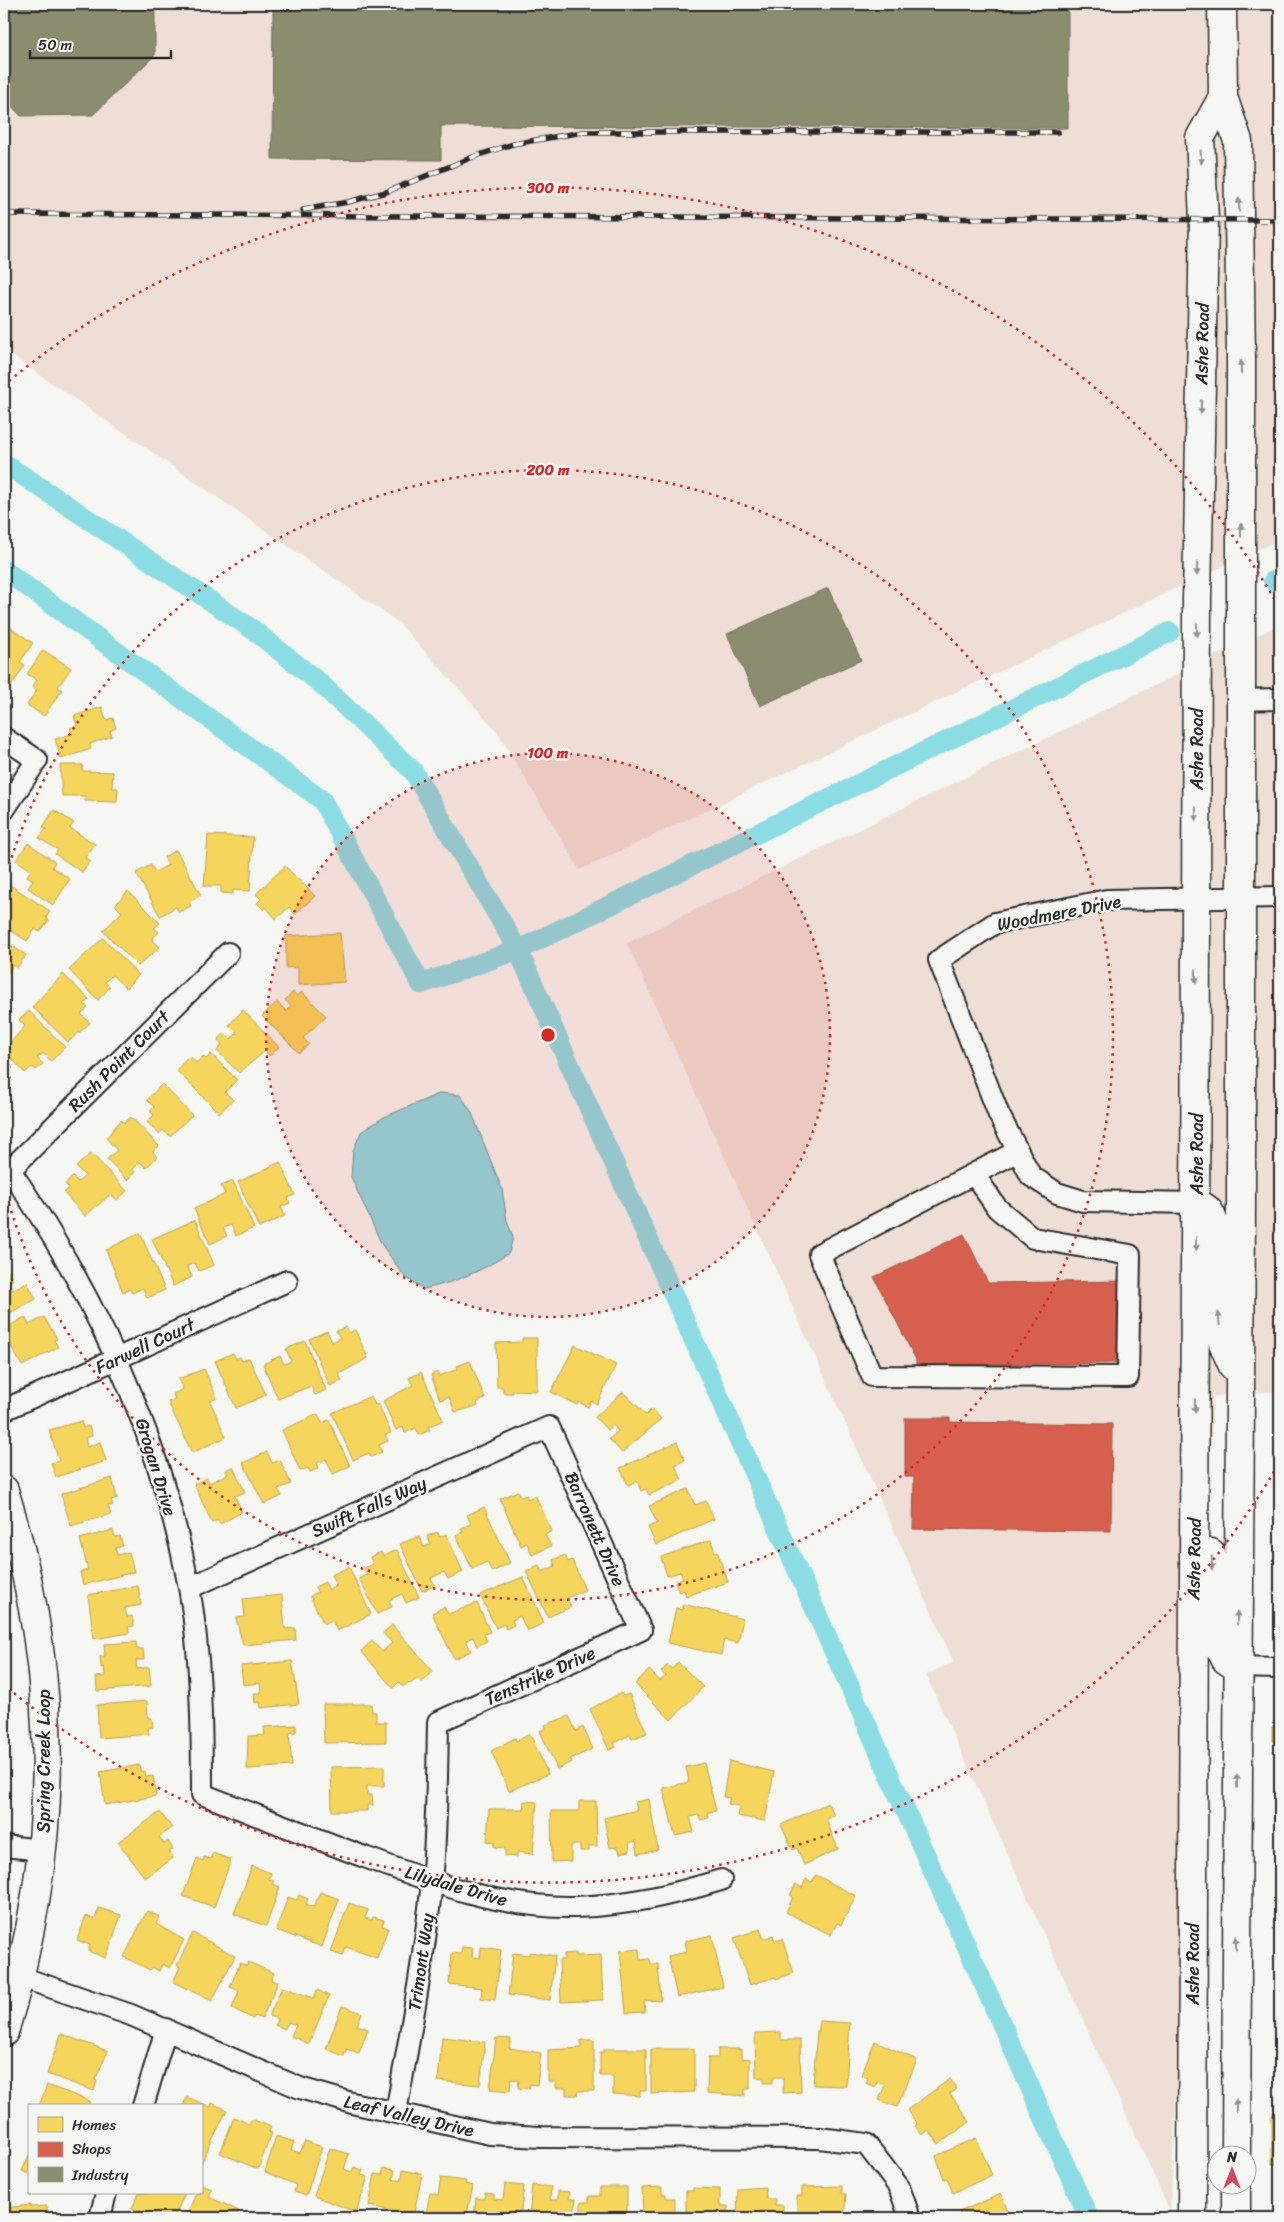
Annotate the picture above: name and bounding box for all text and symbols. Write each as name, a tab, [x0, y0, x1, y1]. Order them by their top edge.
scale bar	[30, 28, 171, 60]
text: 50 m	[38, 32, 73, 58]
one-way arrow	[1197, 149, 1205, 165]
text: 300 m	[526, 175, 570, 201]
one-way arrow	[1235, 197, 1243, 213]
street label: Ashe Road	[1185, 301, 1219, 386]
one-way arrow	[1237, 359, 1245, 375]
one-way arrow	[1197, 399, 1205, 415]
text: 200 m	[525, 457, 570, 483]
one-way arrow	[1237, 522, 1245, 538]
one-way arrow	[1193, 561, 1201, 577]
one-way arrow	[1193, 622, 1201, 638]
street label: Ashe Road	[1181, 706, 1213, 791]
text: 100 m	[528, 740, 569, 766]
one-way arrow	[1192, 806, 1200, 822]
street label: Woodmere Drive	[994, 885, 1124, 941]
one-way arrow	[1192, 969, 1200, 985]
street label: Rush Point Court	[60, 1002, 178, 1120]
centre of rings	[539, 1026, 557, 1044]
street label: Ashe Road	[1181, 1111, 1213, 1196]
one-way arrow	[1192, 1236, 1200, 1252]
street label: Farwell Court	[90, 1309, 201, 1383]
one-way arrow	[1215, 1310, 1223, 1326]
one-way arrow	[1191, 1399, 1199, 1415]
street label: Grogan Drive	[126, 1414, 186, 1520]
street label: Barronett Drive	[555, 1466, 635, 1592]
street label: Swift Falls Way	[306, 1467, 432, 1547]
street label: Ashe Road	[1177, 1516, 1211, 1601]
one-way arrow	[1208, 1555, 1216, 1571]
one-way arrow	[1233, 1610, 1241, 1626]
street label: Tenstrike Drive	[479, 1637, 601, 1715]
street label: Spring Creek Loop	[28, 1689, 60, 1833]
one-way arrow	[1233, 1773, 1241, 1789]
street label: Lilydale Drive	[401, 1856, 511, 1916]
street label: Trimont Way	[398, 1910, 444, 2013]
street label: Ashe Road	[1177, 1921, 1209, 2006]
one-way arrow	[1232, 1935, 1240, 1951]
street label: Leaf Valley Drive	[341, 2085, 478, 2147]
one-way arrow	[1232, 2098, 1240, 2114]
legend	[28, 2104, 202, 2194]
text: Homes	[72, 2112, 116, 2138]
text: Shops	[72, 2136, 112, 2162]
north arrow	[1206, 2144, 1256, 2194]
text: N	[1226, 2145, 1237, 2170]
text: Industry	[71, 2162, 129, 2188]

